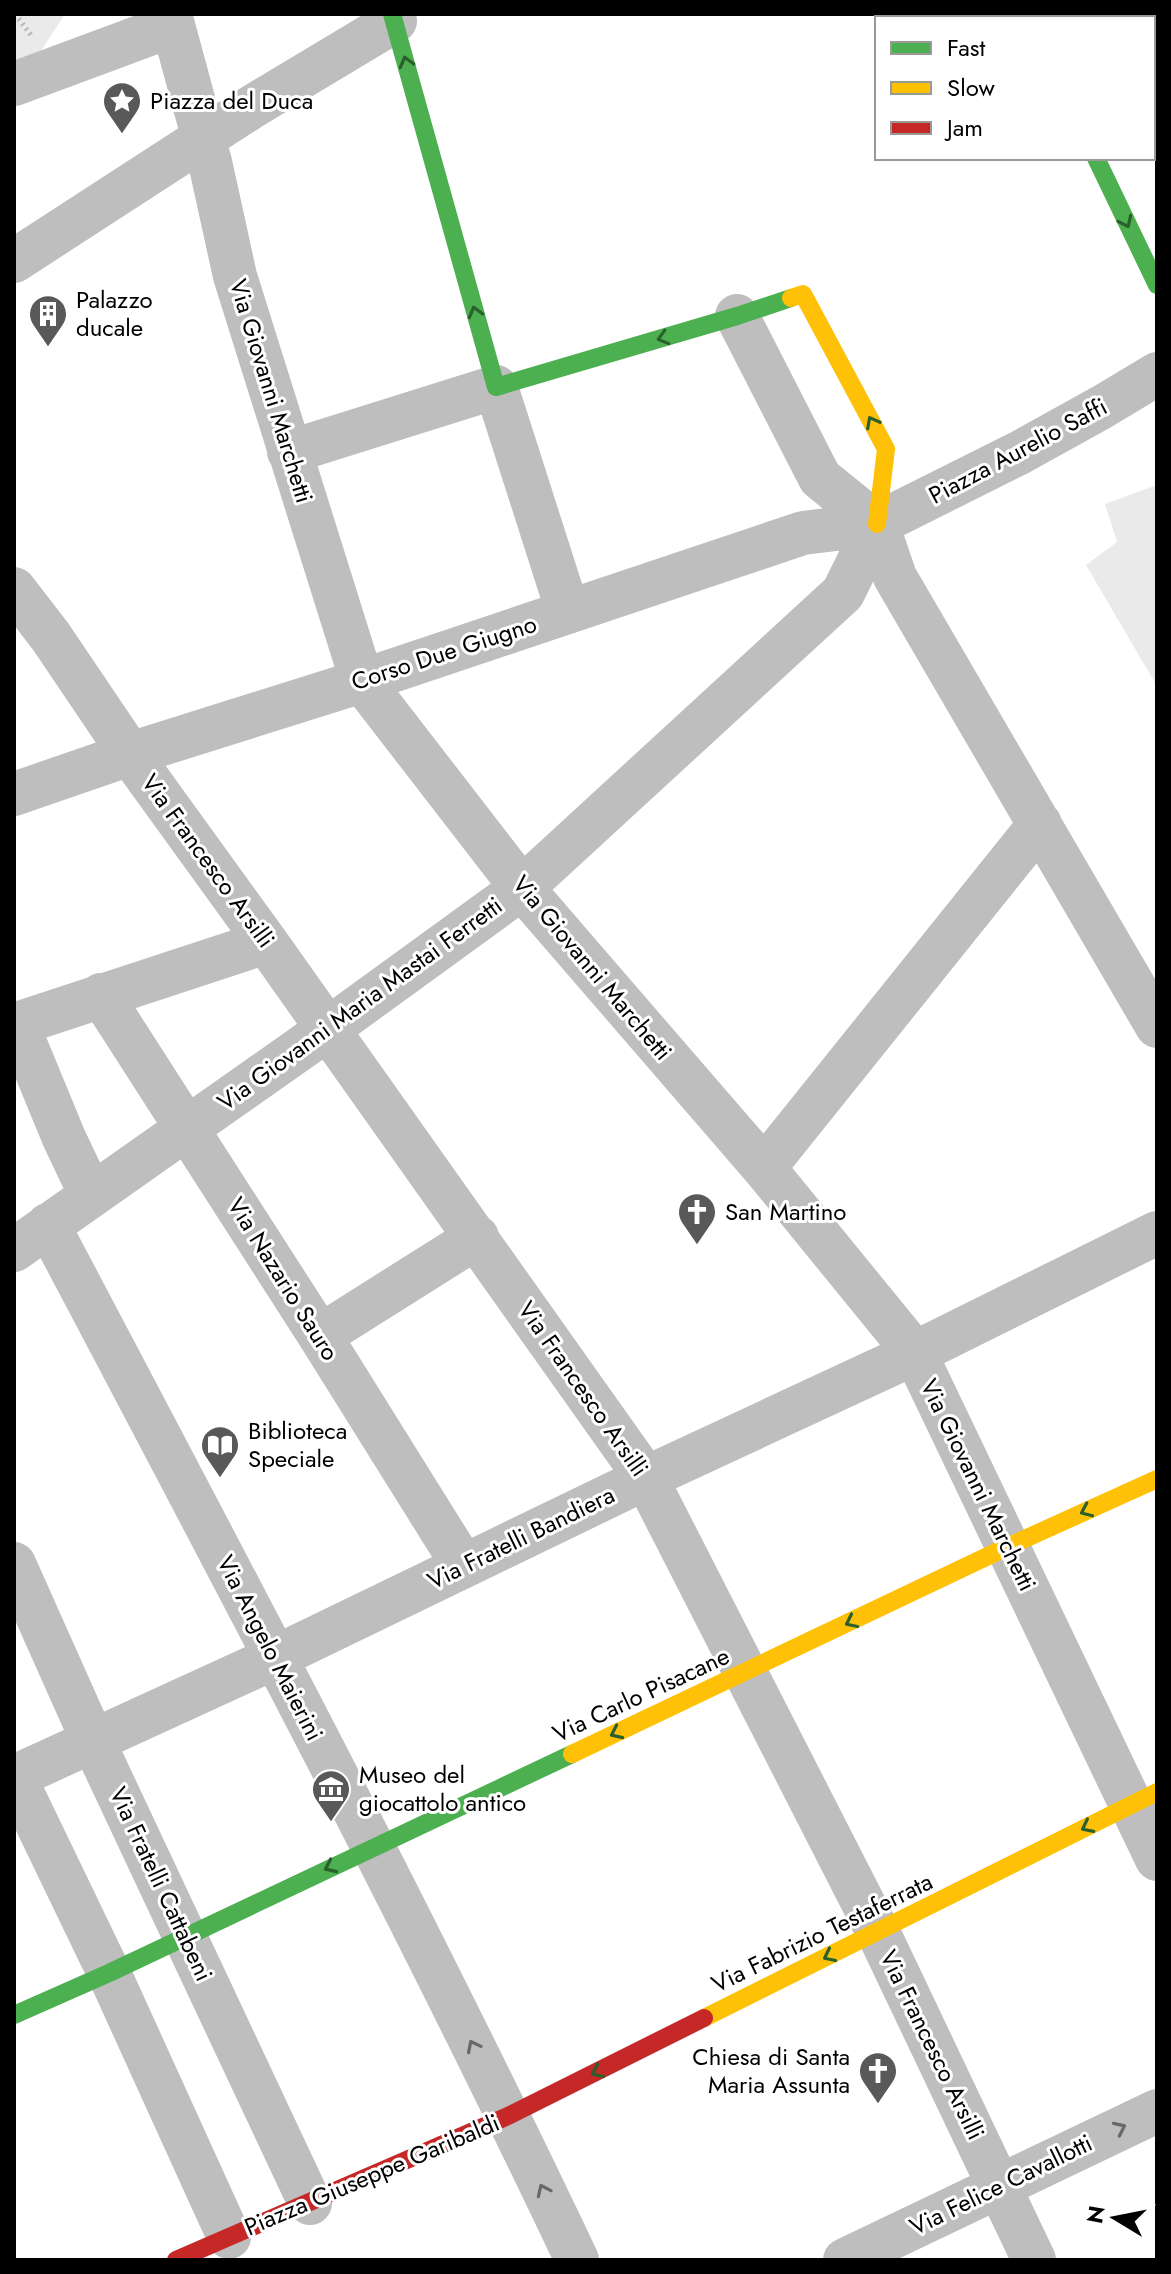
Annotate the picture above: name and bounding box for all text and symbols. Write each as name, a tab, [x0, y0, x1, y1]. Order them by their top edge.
legend	[875, 16, 1155, 160]
text: Fast	[947, 30, 985, 65]
one-way arrow	[399, 55, 415, 69]
text: Slow	[947, 70, 995, 105]
place icon: Piazza del Duca	[101, 80, 143, 135]
place label: Piazza del Duca	[150, 83, 313, 118]
text: Jam	[944, 110, 983, 145]
one-way arrow	[1116, 213, 1132, 228]
street label: Via Giovanni Marchetti	[221, 275, 322, 507]
place label: Palazzo ducale	[76, 282, 153, 345]
building icon: Palazzo ducale	[27, 293, 69, 348]
one-way arrow	[468, 306, 484, 320]
one-way arrow	[656, 329, 670, 345]
street label: Piazza Aurelio Saffi	[922, 389, 1113, 512]
one-way arrow	[866, 417, 882, 431]
street label: Corso Due Giugno	[347, 606, 541, 699]
street label: Via Francesco Arsilli	[133, 767, 283, 955]
street label: Via Giovanni Marchetti	[504, 867, 680, 1068]
street label: Via Giovanni Maria Mastai Ferretti	[210, 888, 509, 1119]
street label: Via Nazario Sauro	[219, 1190, 348, 1367]
church icon: San Martino	[676, 1191, 718, 1246]
place label: San Martino	[725, 1194, 846, 1229]
street label: Via Francesco Arsilli	[510, 1294, 657, 1484]
street label: Via Giovanni Marchetti	[912, 1373, 1045, 1597]
place label: Biblioteca Speciale	[248, 1413, 347, 1476]
library icon: Biblioteca Speciale	[199, 1424, 241, 1479]
street label: Via Fratelli Bandiera	[421, 1477, 620, 1598]
one-way arrow	[1080, 1501, 1094, 1517]
street label: Via Angelo Maierini	[209, 1549, 332, 1747]
one-way arrow	[844, 1612, 859, 1628]
street label: Via Carlo Pisacane	[547, 1638, 735, 1751]
one-way arrow	[610, 1724, 624, 1740]
place label: Museo del giocattolo antico	[359, 1757, 526, 1820]
museum icon: Museo del giocattolo antico	[310, 1768, 352, 1823]
street label: Via Fratelli Cattabeni	[101, 1781, 222, 1987]
one-way arrow	[1081, 1817, 1096, 1833]
one-way arrow	[323, 1857, 338, 1873]
street label: Via Fabrizio Testaferrata	[705, 1864, 938, 2001]
street label: Via Francesco Arsilli	[871, 1944, 994, 2146]
one-way arrow	[823, 1946, 838, 1961]
place label: Chiesa di Santa Maria Assunta	[692, 2039, 850, 2102]
one-way arrow	[467, 2040, 483, 2055]
church icon: Chiesa di Santa Maria Assunta	[857, 2050, 899, 2105]
one-way arrow	[590, 2062, 605, 2077]
street label: Piazza Giuseppe Garibaldi	[239, 2105, 505, 2244]
one-way arrow	[1112, 2122, 1126, 2138]
street label: Via Felice Cavallotti	[904, 2125, 1098, 2244]
north arrow	[1075, 2178, 1155, 2258]
one-way arrow	[537, 2183, 553, 2198]
text: N	[1078, 2203, 1113, 2226]

